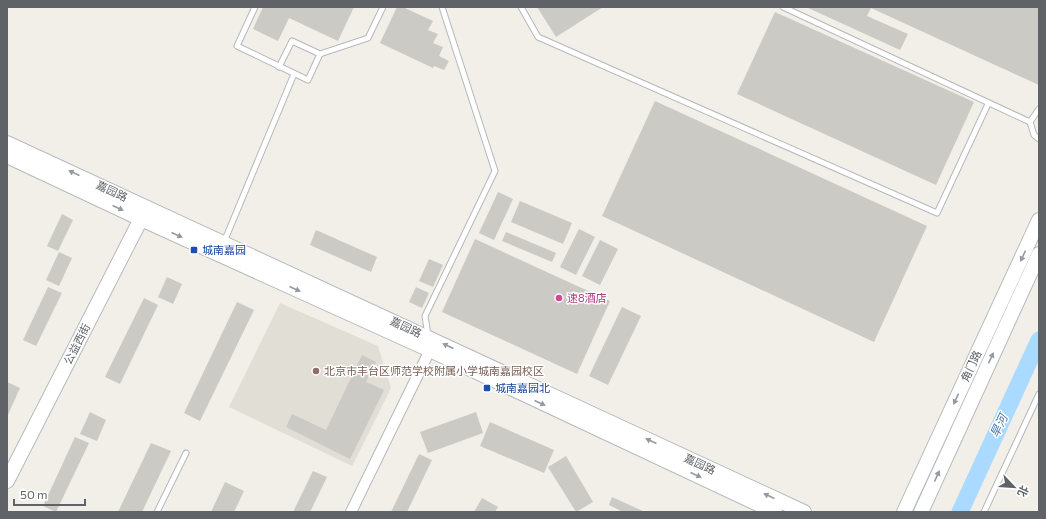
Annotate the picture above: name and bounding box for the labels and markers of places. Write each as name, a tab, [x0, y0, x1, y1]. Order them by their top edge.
place label: 城南嘉园	[202, 243, 246, 256]
marker: 城南嘉园	[189, 245, 199, 255]
place label: 速8酒店	[567, 291, 607, 304]
marker: 速8酒店	[554, 293, 564, 303]
place label: 北京市丰台区师范学校附属小学城南嘉园校区	[324, 364, 544, 377]
marker: 北京市丰台区师范学校附属小学城南嘉园校区	[311, 366, 321, 376]
place label: 城南嘉园北	[495, 381, 550, 394]
marker: 城南嘉园北	[482, 383, 492, 393]

